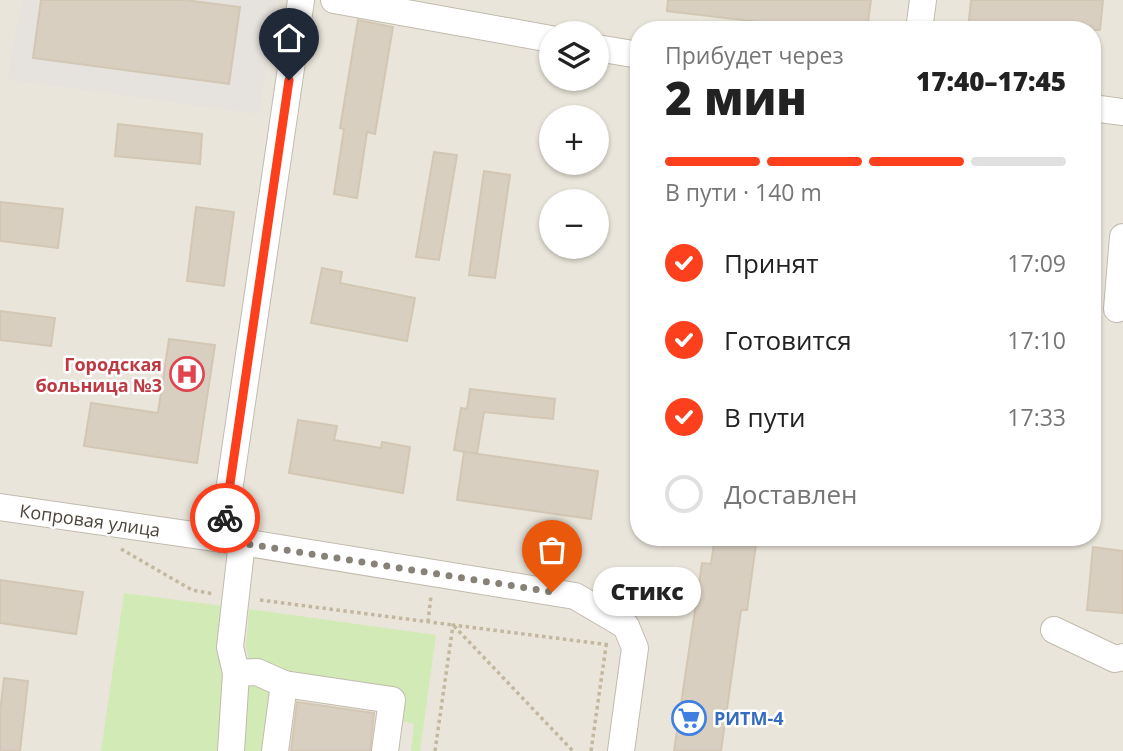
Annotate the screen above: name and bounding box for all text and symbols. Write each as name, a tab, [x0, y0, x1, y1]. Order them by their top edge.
pin	[259, 8, 319, 80]
icon: home	[270, 19, 308, 57]
map controls	[539, 21, 609, 259]
button: layers	[539, 21, 609, 91]
text: Прибудет через	[665, 39, 844, 71]
text: 17:40–17:45	[916, 63, 1066, 99]
text: 2 мин	[665, 66, 807, 128]
button: +	[539, 105, 609, 175]
text: В пути · 140 m	[665, 176, 822, 208]
button: −	[539, 189, 609, 259]
icon: check	[665, 244, 703, 282]
text: Принят	[724, 245, 818, 281]
text: 17:09	[1007, 247, 1066, 279]
icon: check	[665, 321, 703, 359]
text: Готовится	[724, 322, 852, 358]
text: 17:10	[1007, 324, 1066, 356]
place label: Городская больница №3	[35, 352, 162, 397]
hospital icon: Городская больница №3	[168, 355, 206, 393]
icon: check	[665, 398, 703, 436]
text: В пути	[724, 399, 805, 435]
text: 17:33	[1007, 401, 1066, 433]
text: Доставлен	[724, 476, 857, 512]
courier	[190, 483, 260, 553]
street label: Копровая улица	[18, 498, 162, 542]
icon: bike	[206, 499, 244, 537]
pin	[522, 520, 582, 592]
icon: bag	[533, 531, 571, 569]
callout: Стикс	[594, 568, 702, 616]
text: Стикс	[610, 575, 684, 607]
supermarket icon: РИТМ-4	[670, 699, 708, 737]
place label: РИТМ-4	[714, 706, 784, 730]

